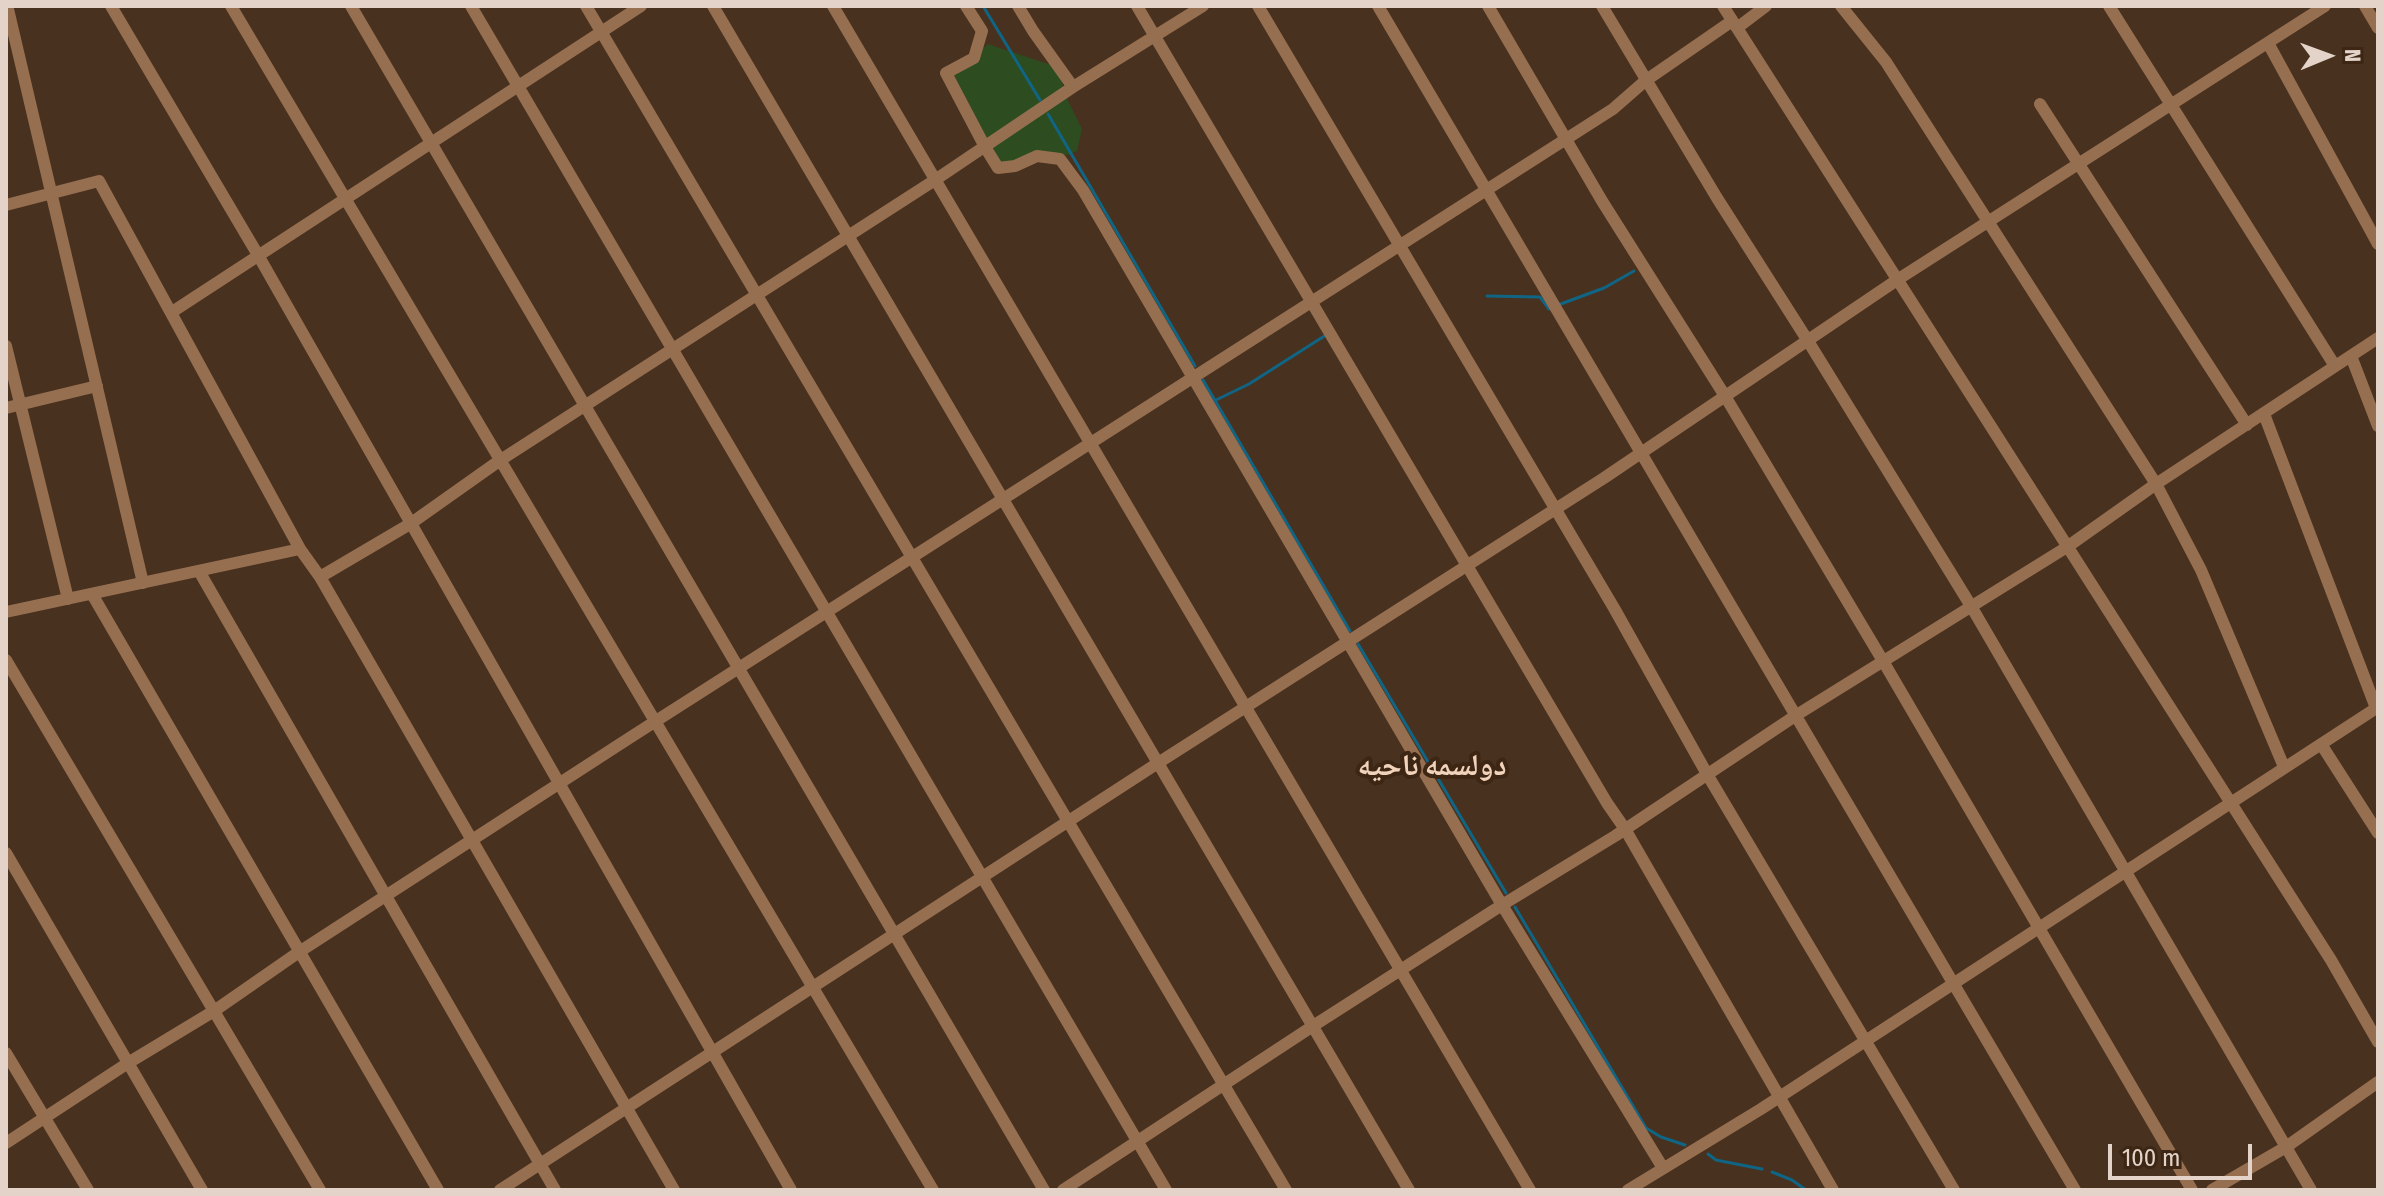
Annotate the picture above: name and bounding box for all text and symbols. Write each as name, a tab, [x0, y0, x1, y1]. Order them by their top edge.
north arrow	[2288, 16, 2368, 96]
text: N	[2339, 49, 2366, 62]
district label: دولسمه ناحیه	[1357, 749, 1507, 785]
scale bar	[2112, 1128, 2256, 1178]
text: 100 m	[2122, 1144, 2180, 1172]

